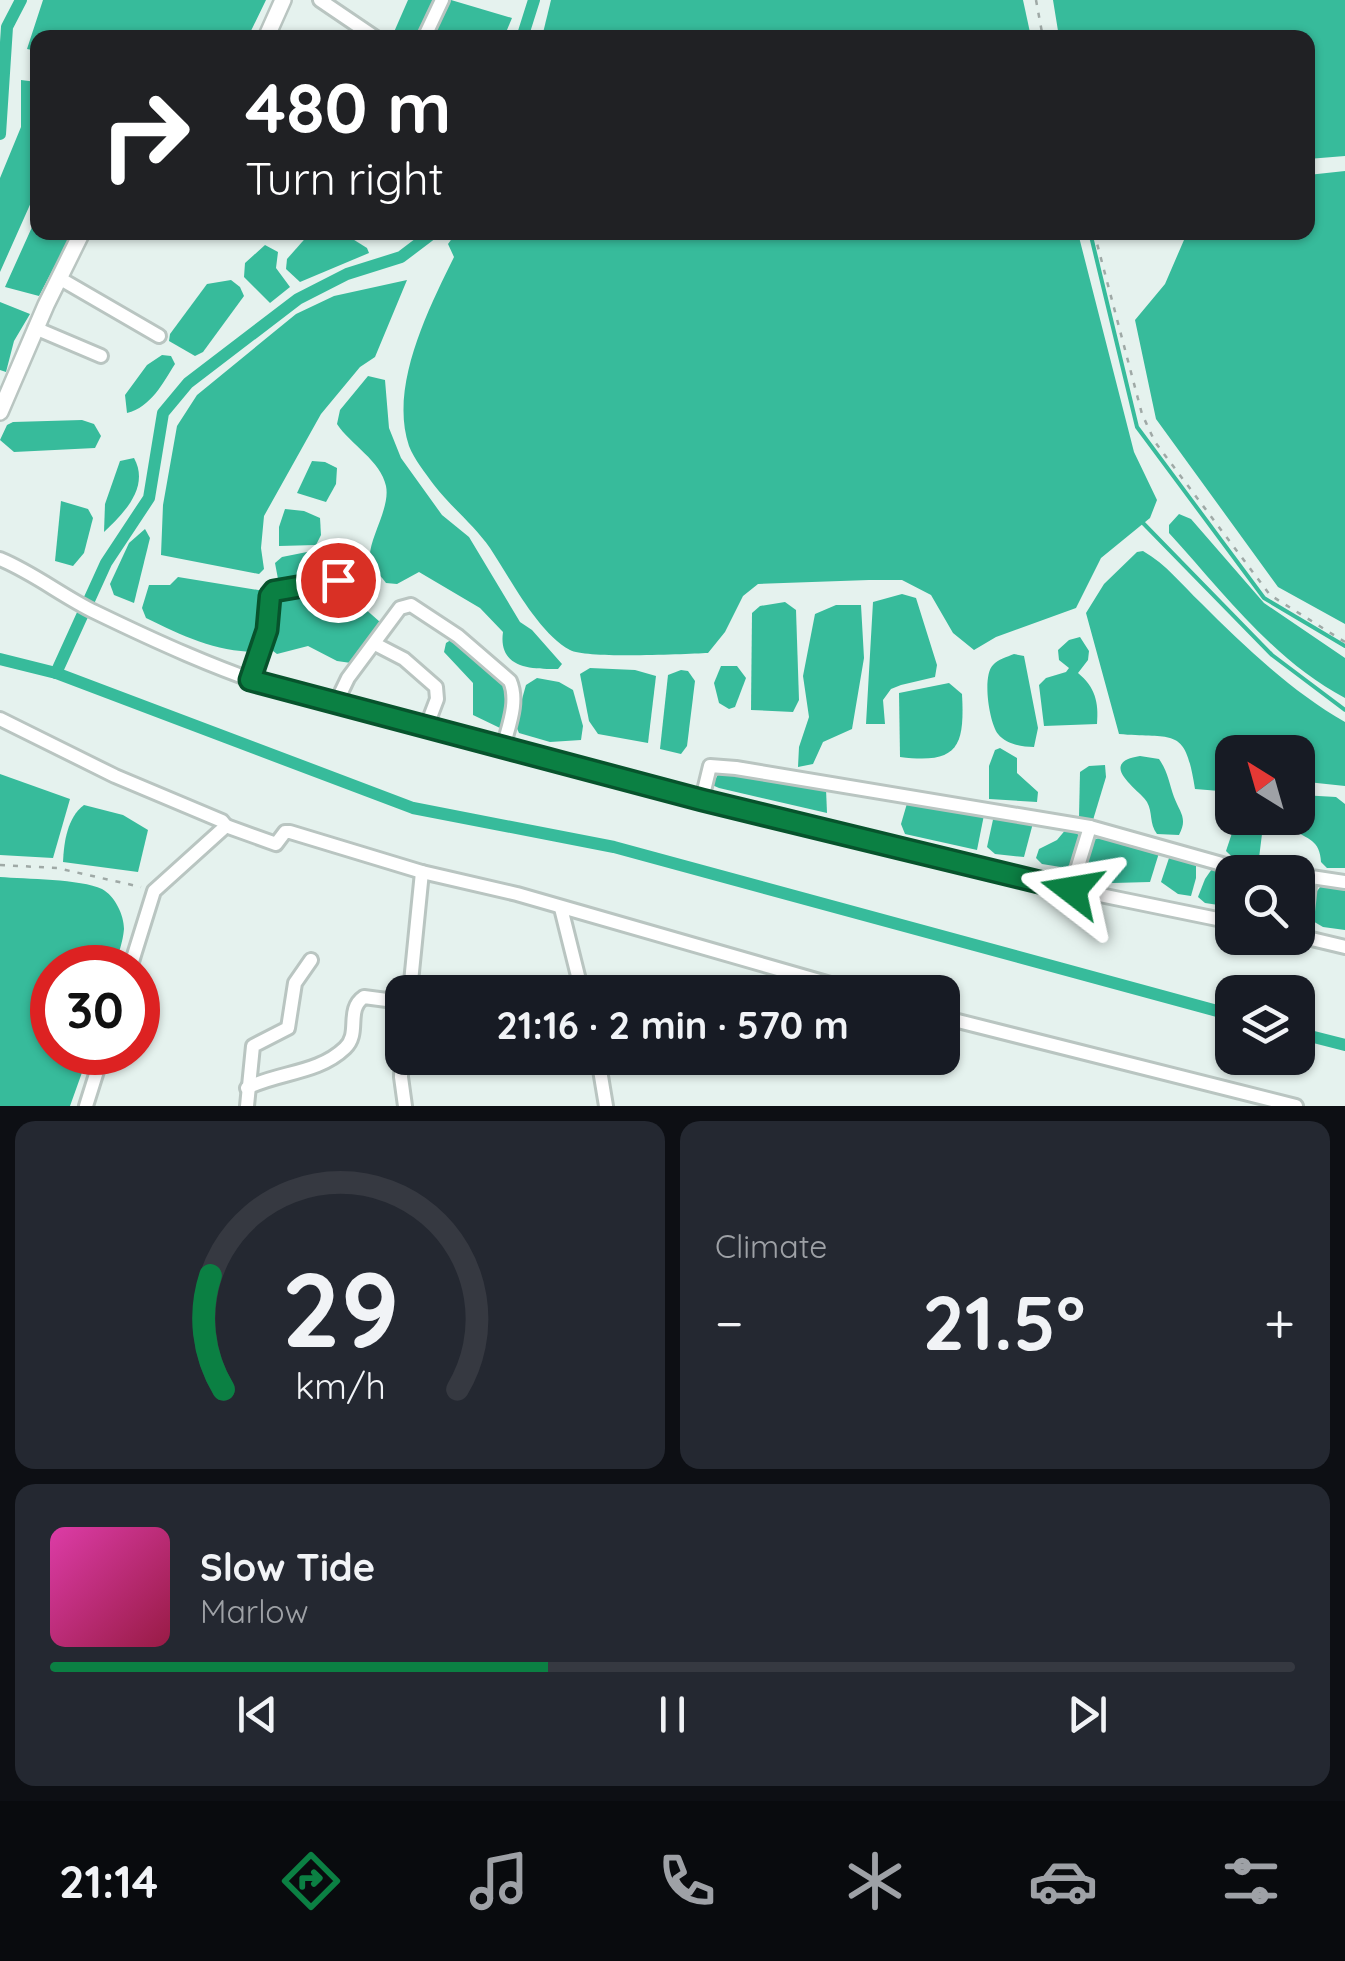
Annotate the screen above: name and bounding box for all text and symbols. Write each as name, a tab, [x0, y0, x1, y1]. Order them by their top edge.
text: 480 m	[245, 63, 452, 151]
icon: right	[80, 70, 210, 200]
text: Turn right	[245, 150, 444, 206]
pin	[296, 538, 381, 623]
icon: arrive	[311, 553, 366, 608]
north arrow	[1215, 735, 1315, 835]
map controls	[1215, 735, 1315, 1075]
position arrow	[1020, 838, 1124, 942]
button: search	[1215, 855, 1315, 955]
speed limit sign: 30	[30, 945, 160, 1075]
button: layers	[1215, 975, 1315, 1075]
text: 21:16 · 2 min · 570 m	[496, 1001, 849, 1049]
text: Climate	[715, 1226, 827, 1266]
text: 29	[281, 1243, 399, 1373]
text: 21.5°	[922, 1275, 1085, 1369]
text: −	[715, 1288, 744, 1357]
text: +	[1264, 1288, 1295, 1357]
text: km/h	[295, 1363, 385, 1408]
text: Slow Tide	[200, 1543, 375, 1591]
text: Marlow	[200, 1591, 309, 1631]
icon: previous	[230, 1687, 285, 1742]
icon: pause	[645, 1687, 700, 1742]
icon: next	[1060, 1687, 1115, 1742]
icon: directions	[276, 1846, 346, 1916]
icon: music	[464, 1846, 534, 1916]
icon: phone	[652, 1846, 722, 1916]
icon: climate	[840, 1846, 910, 1916]
icon: car	[1028, 1846, 1098, 1916]
icon: filters	[1216, 1846, 1286, 1916]
text: 21:14	[59, 1853, 158, 1909]

